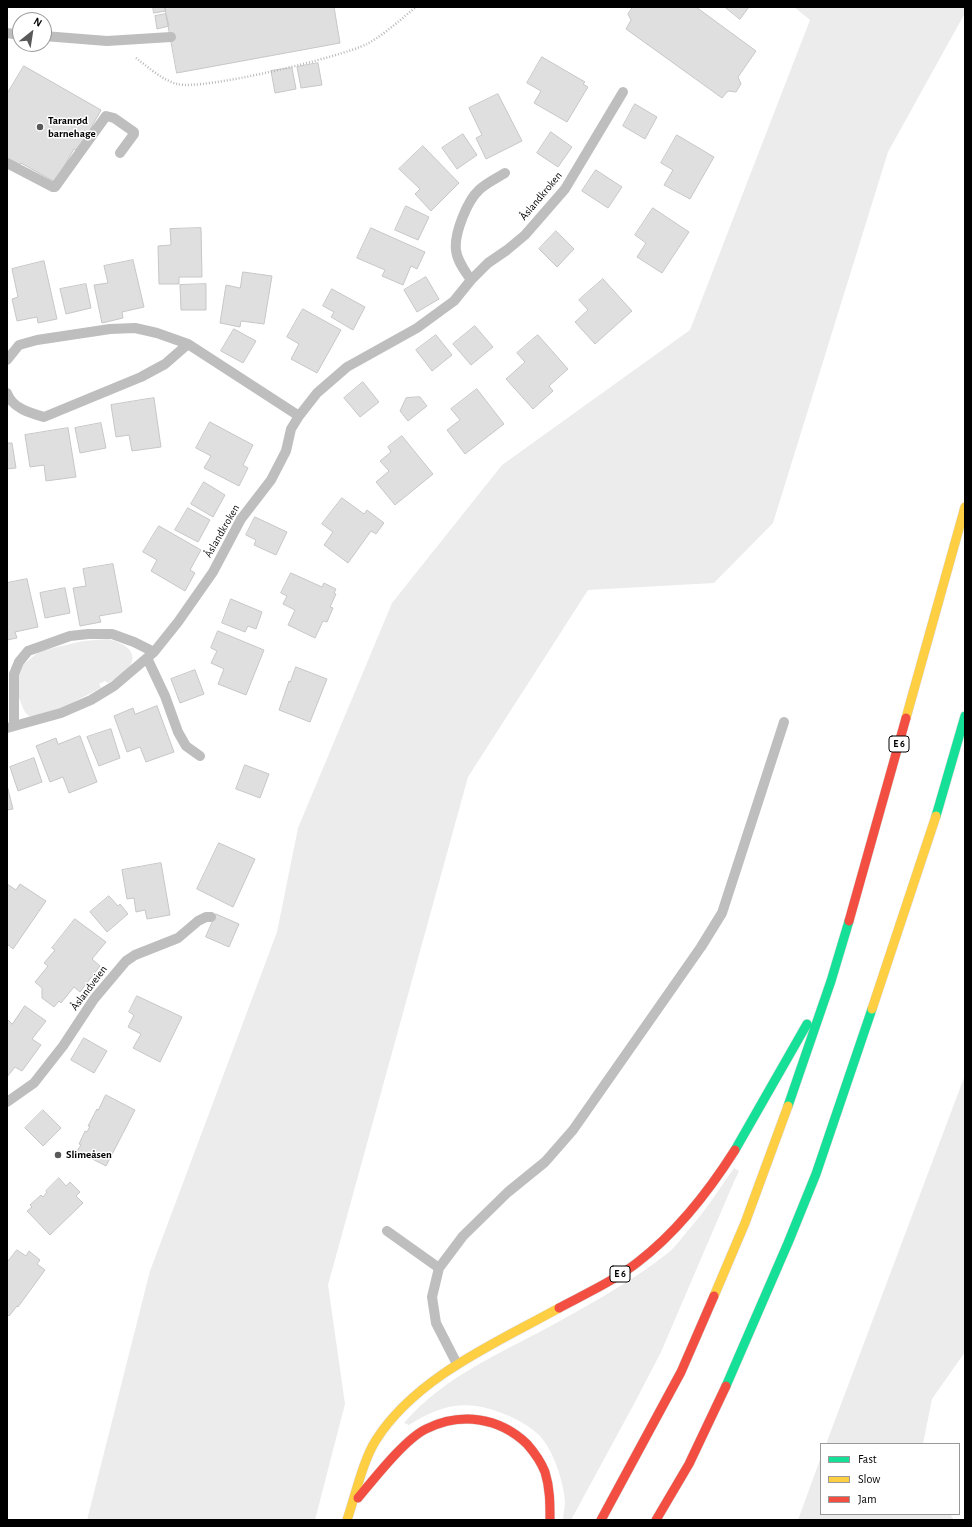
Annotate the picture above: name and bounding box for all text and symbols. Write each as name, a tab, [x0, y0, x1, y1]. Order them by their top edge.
north arrow	[12, 12, 52, 52]
text: N	[32, 15, 44, 29]
place label: Taranrød barnehage	[48, 114, 96, 140]
marker: Taranrød barnehage	[35, 122, 45, 132]
street label: Åslandkroken	[517, 169, 565, 223]
street label: Åslandkroken	[202, 502, 242, 560]
road number: E 6	[889, 736, 909, 752]
street label: Åslandveien	[68, 963, 110, 1013]
place label: Slimeåsen	[66, 1148, 112, 1162]
marker: Slimeåsen	[53, 1150, 63, 1160]
road number: E 6	[610, 1266, 630, 1282]
legend	[820, 1443, 960, 1515]
text: Fast	[858, 1453, 877, 1465]
text: Slow	[858, 1473, 880, 1485]
text: Jam	[858, 1493, 877, 1505]

